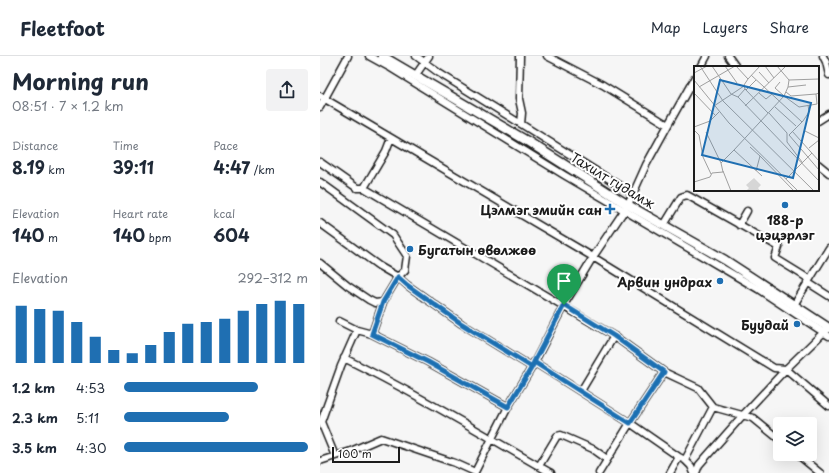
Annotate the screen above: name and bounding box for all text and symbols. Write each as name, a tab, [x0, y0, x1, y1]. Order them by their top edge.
text: Fleetfoot	[20, 14, 105, 42]
text: Map	[651, 17, 681, 38]
text: Layers	[703, 17, 748, 38]
text: Share	[770, 17, 809, 38]
text: Morning run	[12, 64, 149, 97]
inset map	[694, 66, 819, 191]
button: share	[266, 69, 308, 111]
text: 08:51 · 7 × 1.2 km	[12, 96, 124, 115]
text: Distance	[12, 137, 58, 154]
text: Time	[113, 137, 139, 154]
text: Pace	[213, 137, 238, 154]
street label: Тахилт гудамж	[568, 147, 659, 213]
text: 8.19	[12, 154, 45, 180]
text: 39:11	[113, 154, 154, 180]
text: 4:47	[213, 154, 250, 180]
text: km	[45, 161, 65, 178]
text: /km	[250, 161, 275, 178]
place label: Цэлмэг эмийн сан	[480, 200, 602, 219]
marker: 188-р цэцэрлэг	[780, 200, 790, 210]
marker: Цэлмэг эмийн сан	[605, 204, 615, 214]
text: Elevation	[12, 205, 59, 222]
text: Heart rate	[113, 205, 168, 222]
text: kcal	[213, 205, 235, 222]
place label: 188-р цэцэрлэг	[755, 210, 816, 244]
text: 140	[12, 222, 44, 248]
text: 140	[113, 222, 145, 248]
text: 604	[213, 222, 249, 248]
text: m	[44, 229, 58, 246]
text: bpm	[145, 229, 171, 246]
place label: Бугатын өвөлжөө	[418, 240, 536, 259]
marker: Бугатын өвөлжөө	[405, 244, 415, 254]
pin	[547, 264, 581, 305]
text: Elevation	[12, 268, 68, 287]
text: 292–312 m	[238, 268, 308, 287]
icon: arrive	[553, 270, 575, 292]
place label: Арвин ундрах	[616, 272, 713, 291]
marker: Арвин ундрах	[715, 276, 725, 286]
place label: Буудай	[741, 315, 789, 334]
marker: Буудай	[792, 319, 802, 329]
text: 1.2 km	[12, 378, 55, 397]
text: 4:53	[76, 378, 105, 397]
text: 2.3 km	[12, 408, 58, 427]
text: 5:11	[76, 408, 99, 427]
map controls	[773, 417, 817, 461]
button: layers	[773, 417, 817, 461]
text: 3.5 km	[12, 438, 57, 457]
text: 4:30	[76, 438, 106, 457]
scale bar	[332, 445, 400, 464]
text: 100 m	[338, 445, 372, 462]

